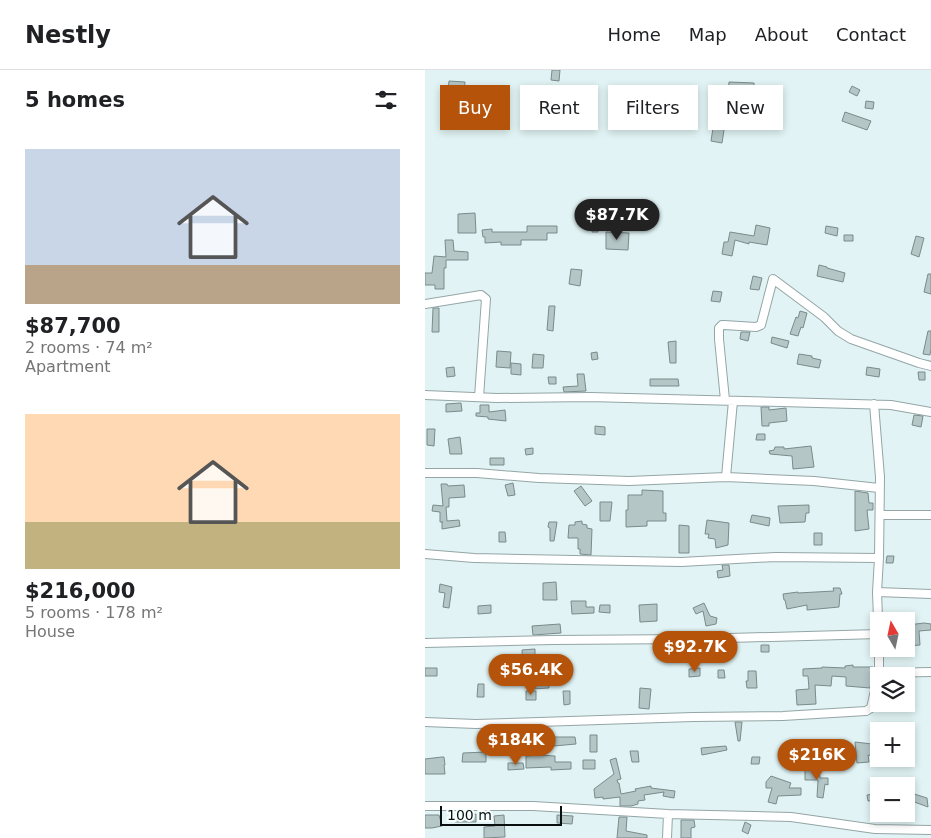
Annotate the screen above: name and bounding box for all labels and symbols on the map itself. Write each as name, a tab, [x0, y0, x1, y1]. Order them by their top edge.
pin: $87.7K	[576, 198, 658, 241]
north arrow	[870, 612, 915, 658]
pin: $92.7K	[654, 630, 736, 673]
pin: $56.4K	[490, 654, 572, 696]
pin: $184K	[481, 724, 551, 766]
pin: $216K	[782, 738, 852, 781]
scale bar	[440, 803, 563, 826]

